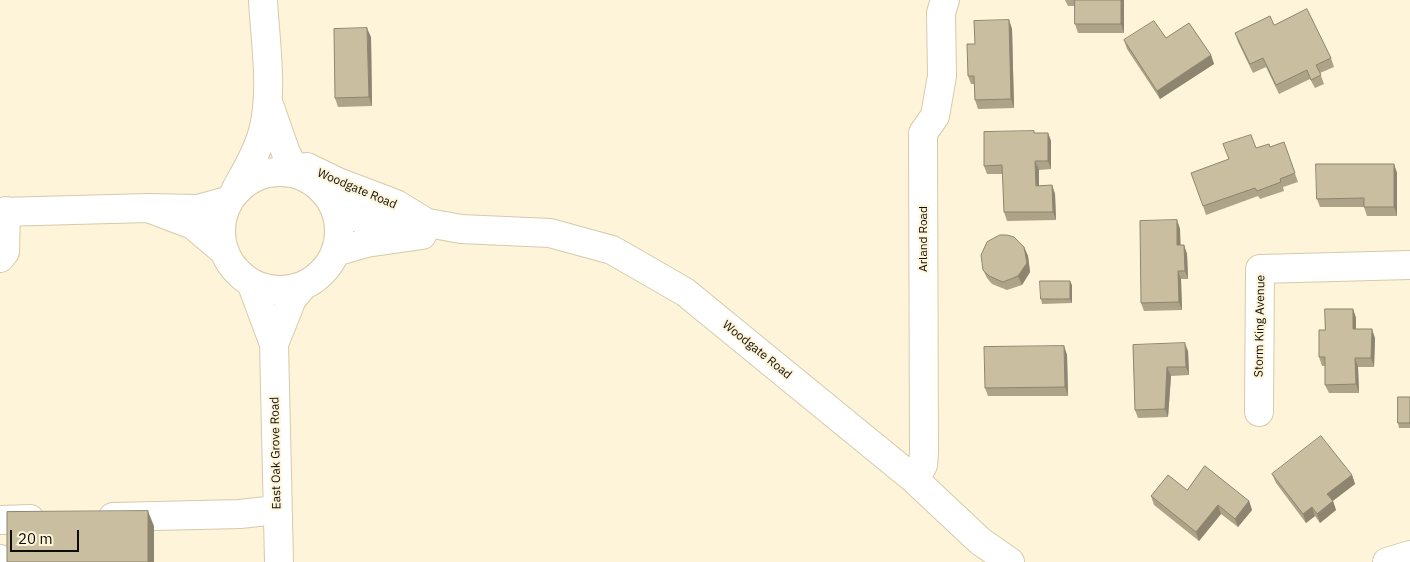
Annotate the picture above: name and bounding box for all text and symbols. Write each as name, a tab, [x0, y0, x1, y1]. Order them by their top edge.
street label: Woodgate Road	[315, 166, 399, 212]
street label: Arland Road	[917, 206, 931, 272]
street label: Storm King Avenue	[1252, 275, 1268, 377]
street label: Woodgate Road	[720, 318, 794, 382]
street label: East Oak Grove Road	[268, 397, 284, 509]
scale bar	[12, 520, 81, 552]
text: 20 m	[18, 529, 53, 548]

